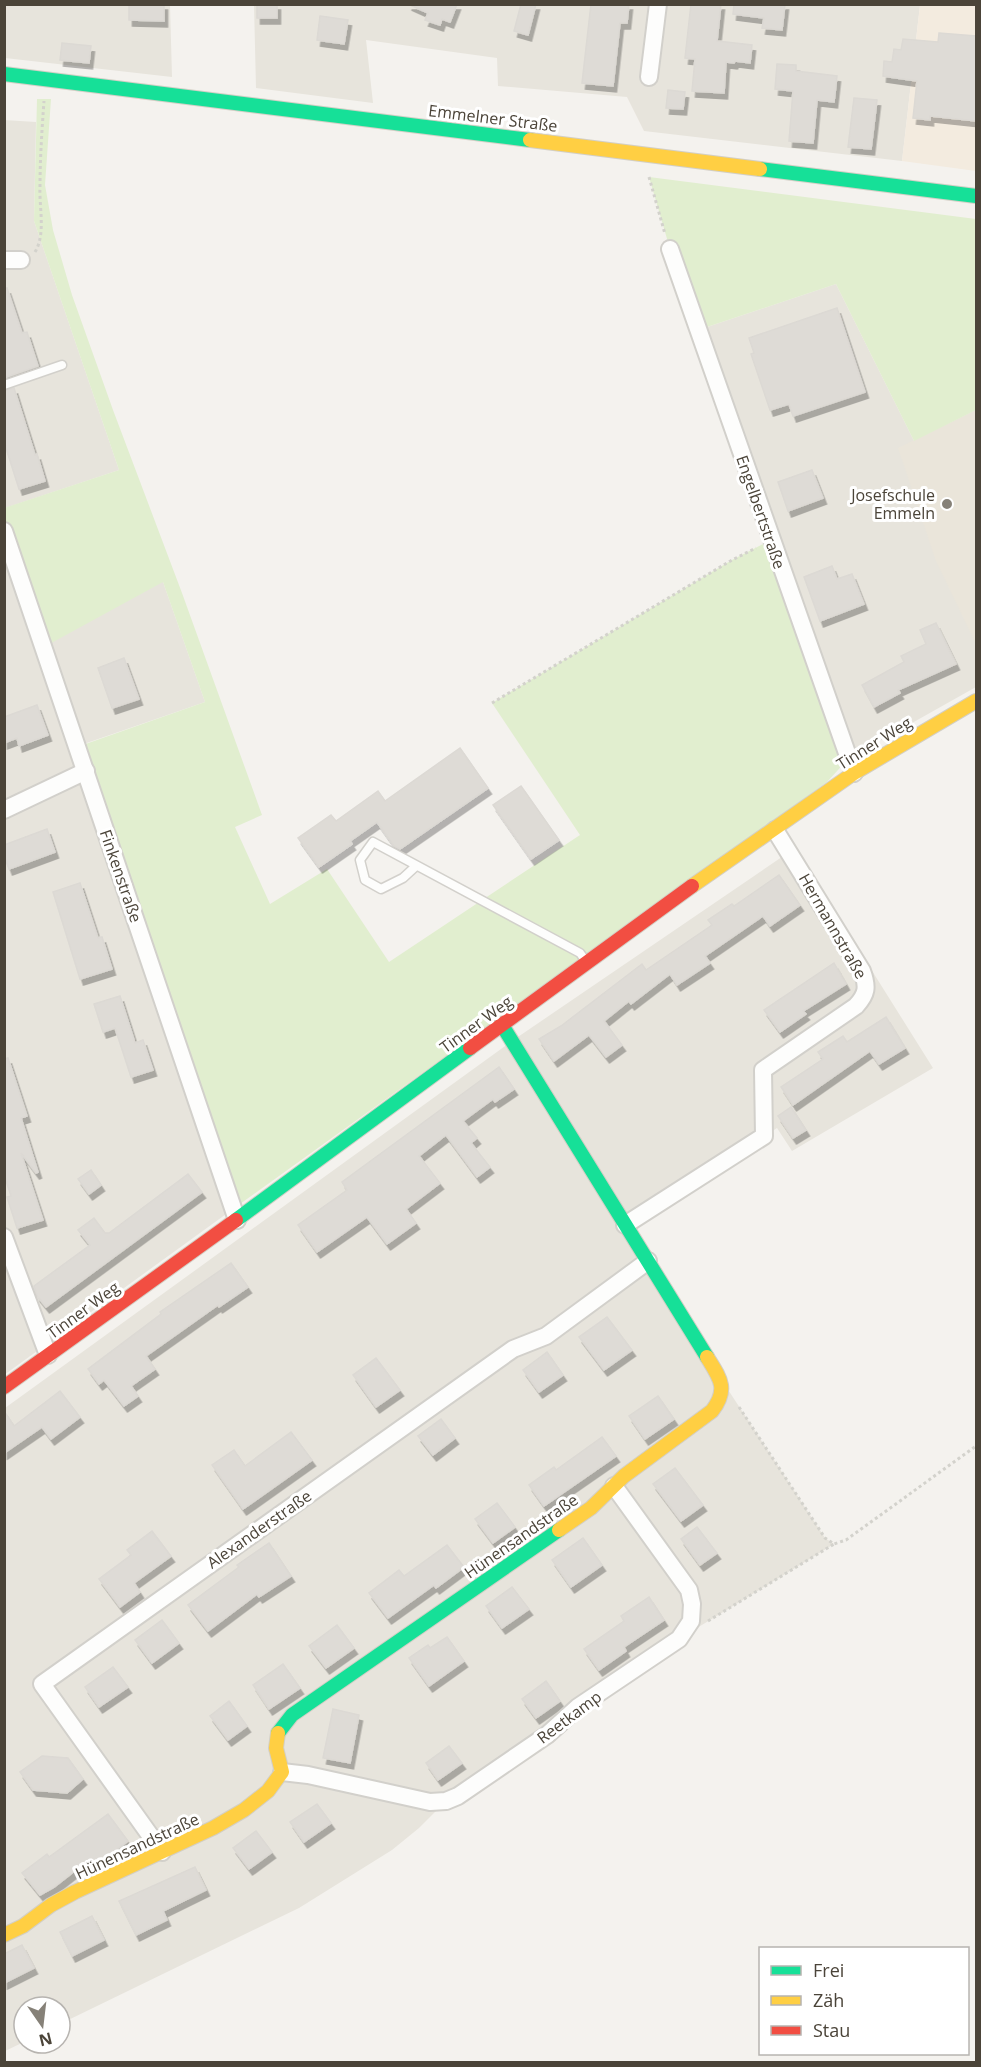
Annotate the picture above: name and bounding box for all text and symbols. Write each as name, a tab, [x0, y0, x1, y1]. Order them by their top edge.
street label: Emmelner Straße	[427, 99, 559, 137]
street label: Engelbertstraße	[731, 452, 791, 572]
place label: Josefschule Emmeln	[849, 484, 935, 524]
marker: Josefschule Emmeln	[940, 497, 954, 511]
street label: Tinner Weg	[832, 711, 916, 775]
street label: Finkenstraße	[95, 827, 147, 925]
street label: Hermannstraße	[794, 869, 872, 983]
street label: Tinner Weg	[435, 990, 517, 1058]
street label: Tinner Weg	[42, 1276, 124, 1344]
street label: Alexanderstraße	[202, 1485, 316, 1573]
street label: Hünensandstraße	[460, 1489, 582, 1583]
street label: Reetkamp	[532, 1686, 606, 1748]
street label: Hünensandstraße	[72, 1808, 202, 1884]
legend	[759, 1947, 969, 2055]
text: Frei	[813, 1958, 844, 1982]
text: Zäh	[813, 1988, 844, 2012]
north arrow	[12, 1995, 72, 2055]
text: Stau	[813, 2018, 850, 2042]
text: N	[37, 2027, 55, 2052]

